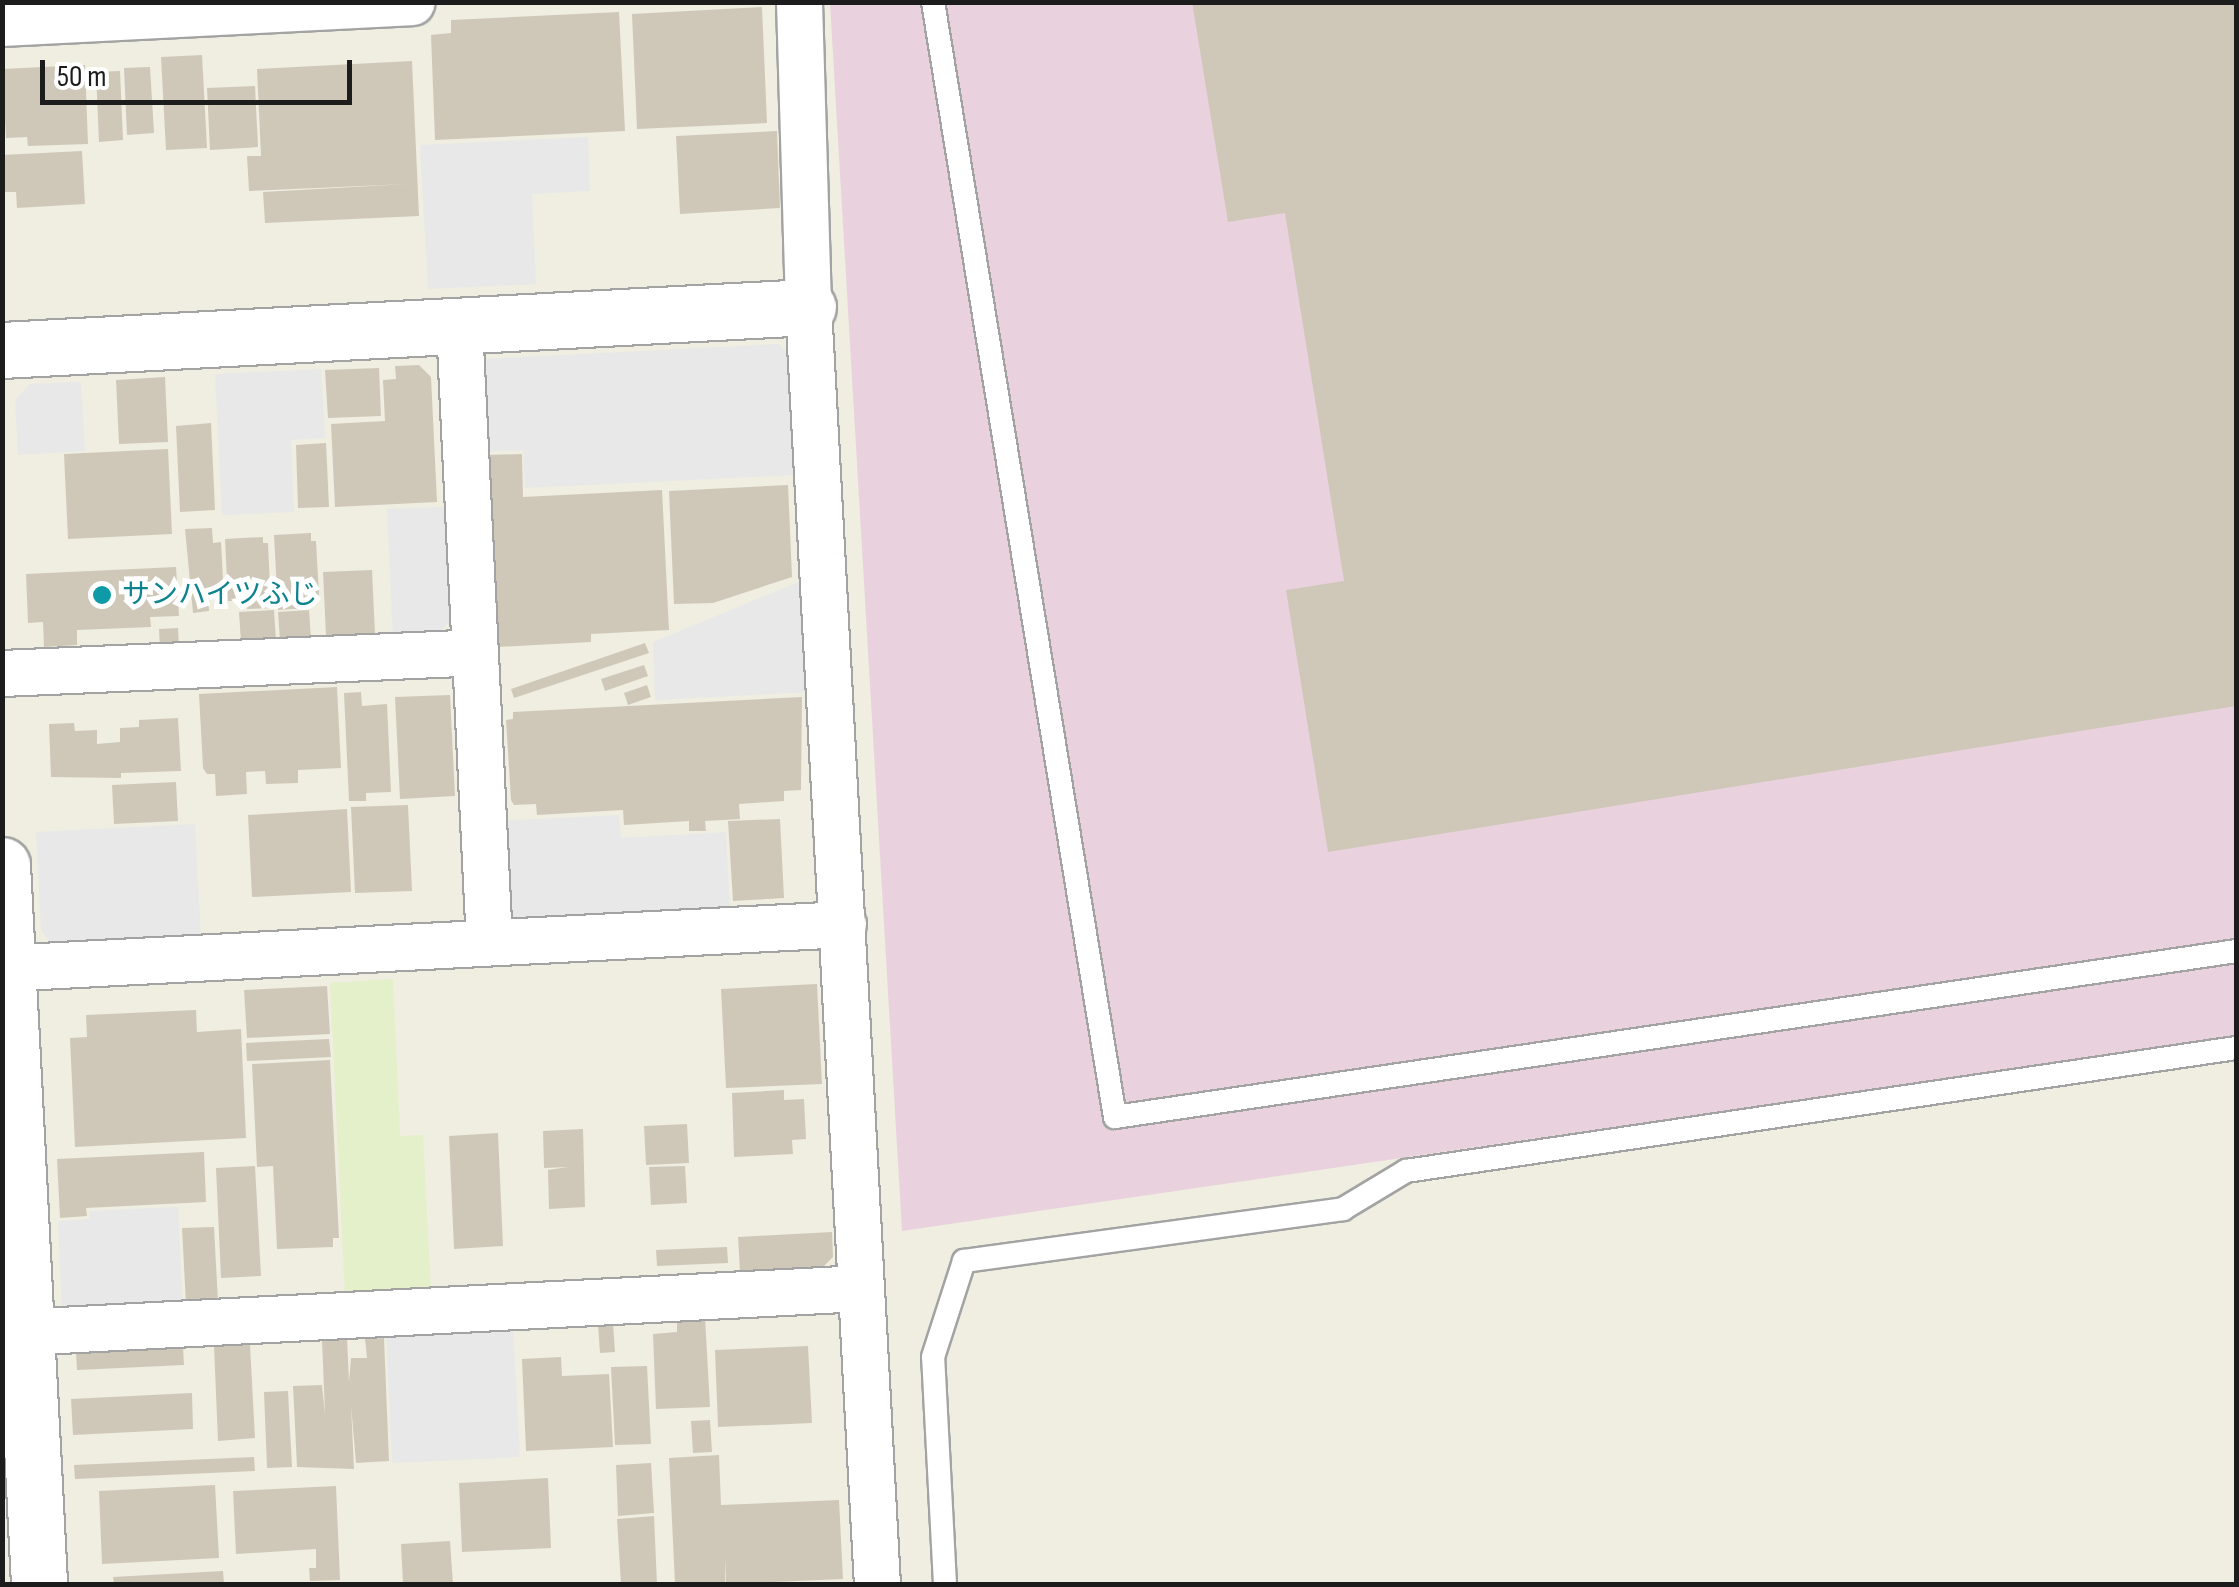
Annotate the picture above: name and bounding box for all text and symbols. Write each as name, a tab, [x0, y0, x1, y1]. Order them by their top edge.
scale bar	[45, 40, 358, 102]
text: 50 m	[57, 59, 106, 95]
place label: サンハイツふじ	[122, 578, 318, 612]
marker: サンハイツふじ	[91, 584, 113, 606]

